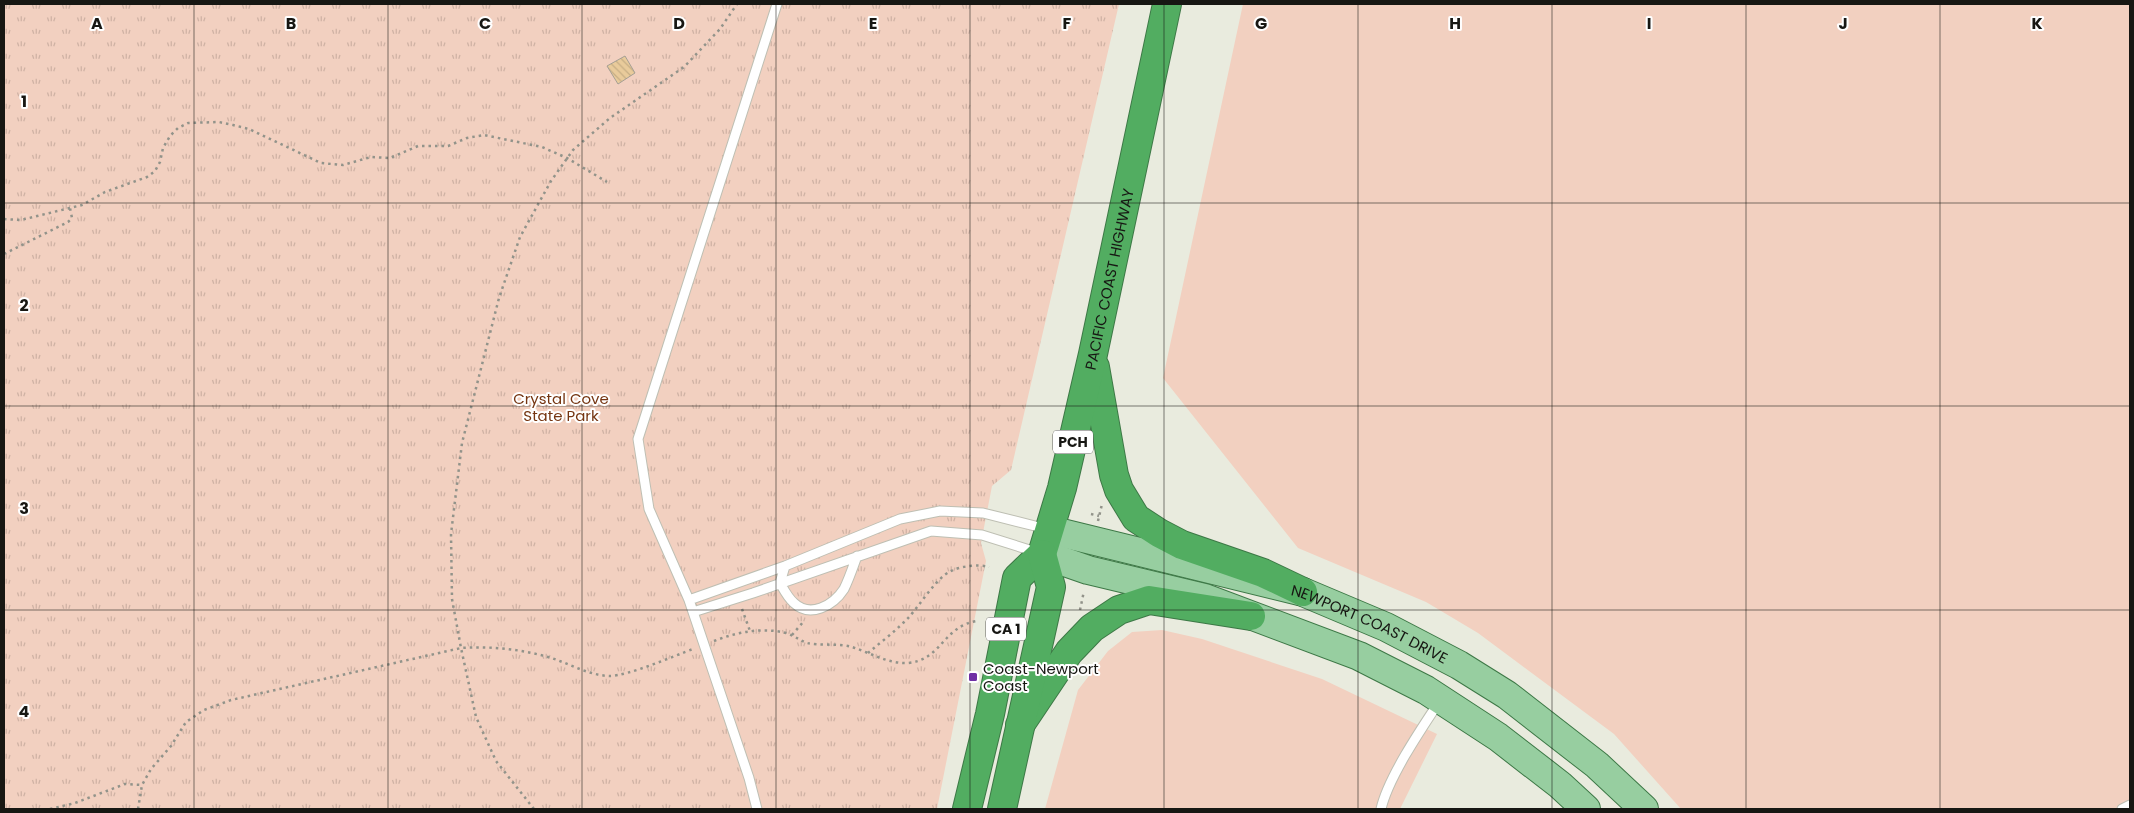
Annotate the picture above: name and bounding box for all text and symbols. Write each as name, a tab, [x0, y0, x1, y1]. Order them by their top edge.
text: A	[91, 12, 103, 35]
text: B	[286, 12, 296, 35]
text: C	[479, 12, 491, 35]
text: D	[673, 12, 685, 35]
text: E	[869, 12, 877, 35]
text: F	[1063, 12, 1072, 35]
text: G	[1255, 12, 1267, 35]
text: H	[1449, 12, 1461, 35]
text: I	[1647, 12, 1651, 35]
text: J	[1838, 12, 1848, 35]
text: K	[2031, 12, 2043, 35]
text: 1	[21, 90, 27, 113]
street label: PACIFIC COAST HIGHWAY	[1079, 186, 1138, 372]
text: 2	[19, 294, 29, 317]
park label: Crystal Cove State Park	[513, 388, 609, 426]
road number: PCH	[1053, 431, 1093, 454]
text: 3	[19, 497, 29, 520]
street label: NEWPORT COAST DRIVE	[1289, 579, 1452, 668]
road number: CA 1	[986, 618, 1026, 640]
place label: Coast-Newport Coast	[983, 658, 1099, 696]
marker: Coast-Newport Coast	[967, 671, 979, 683]
text: 4	[19, 700, 30, 723]

